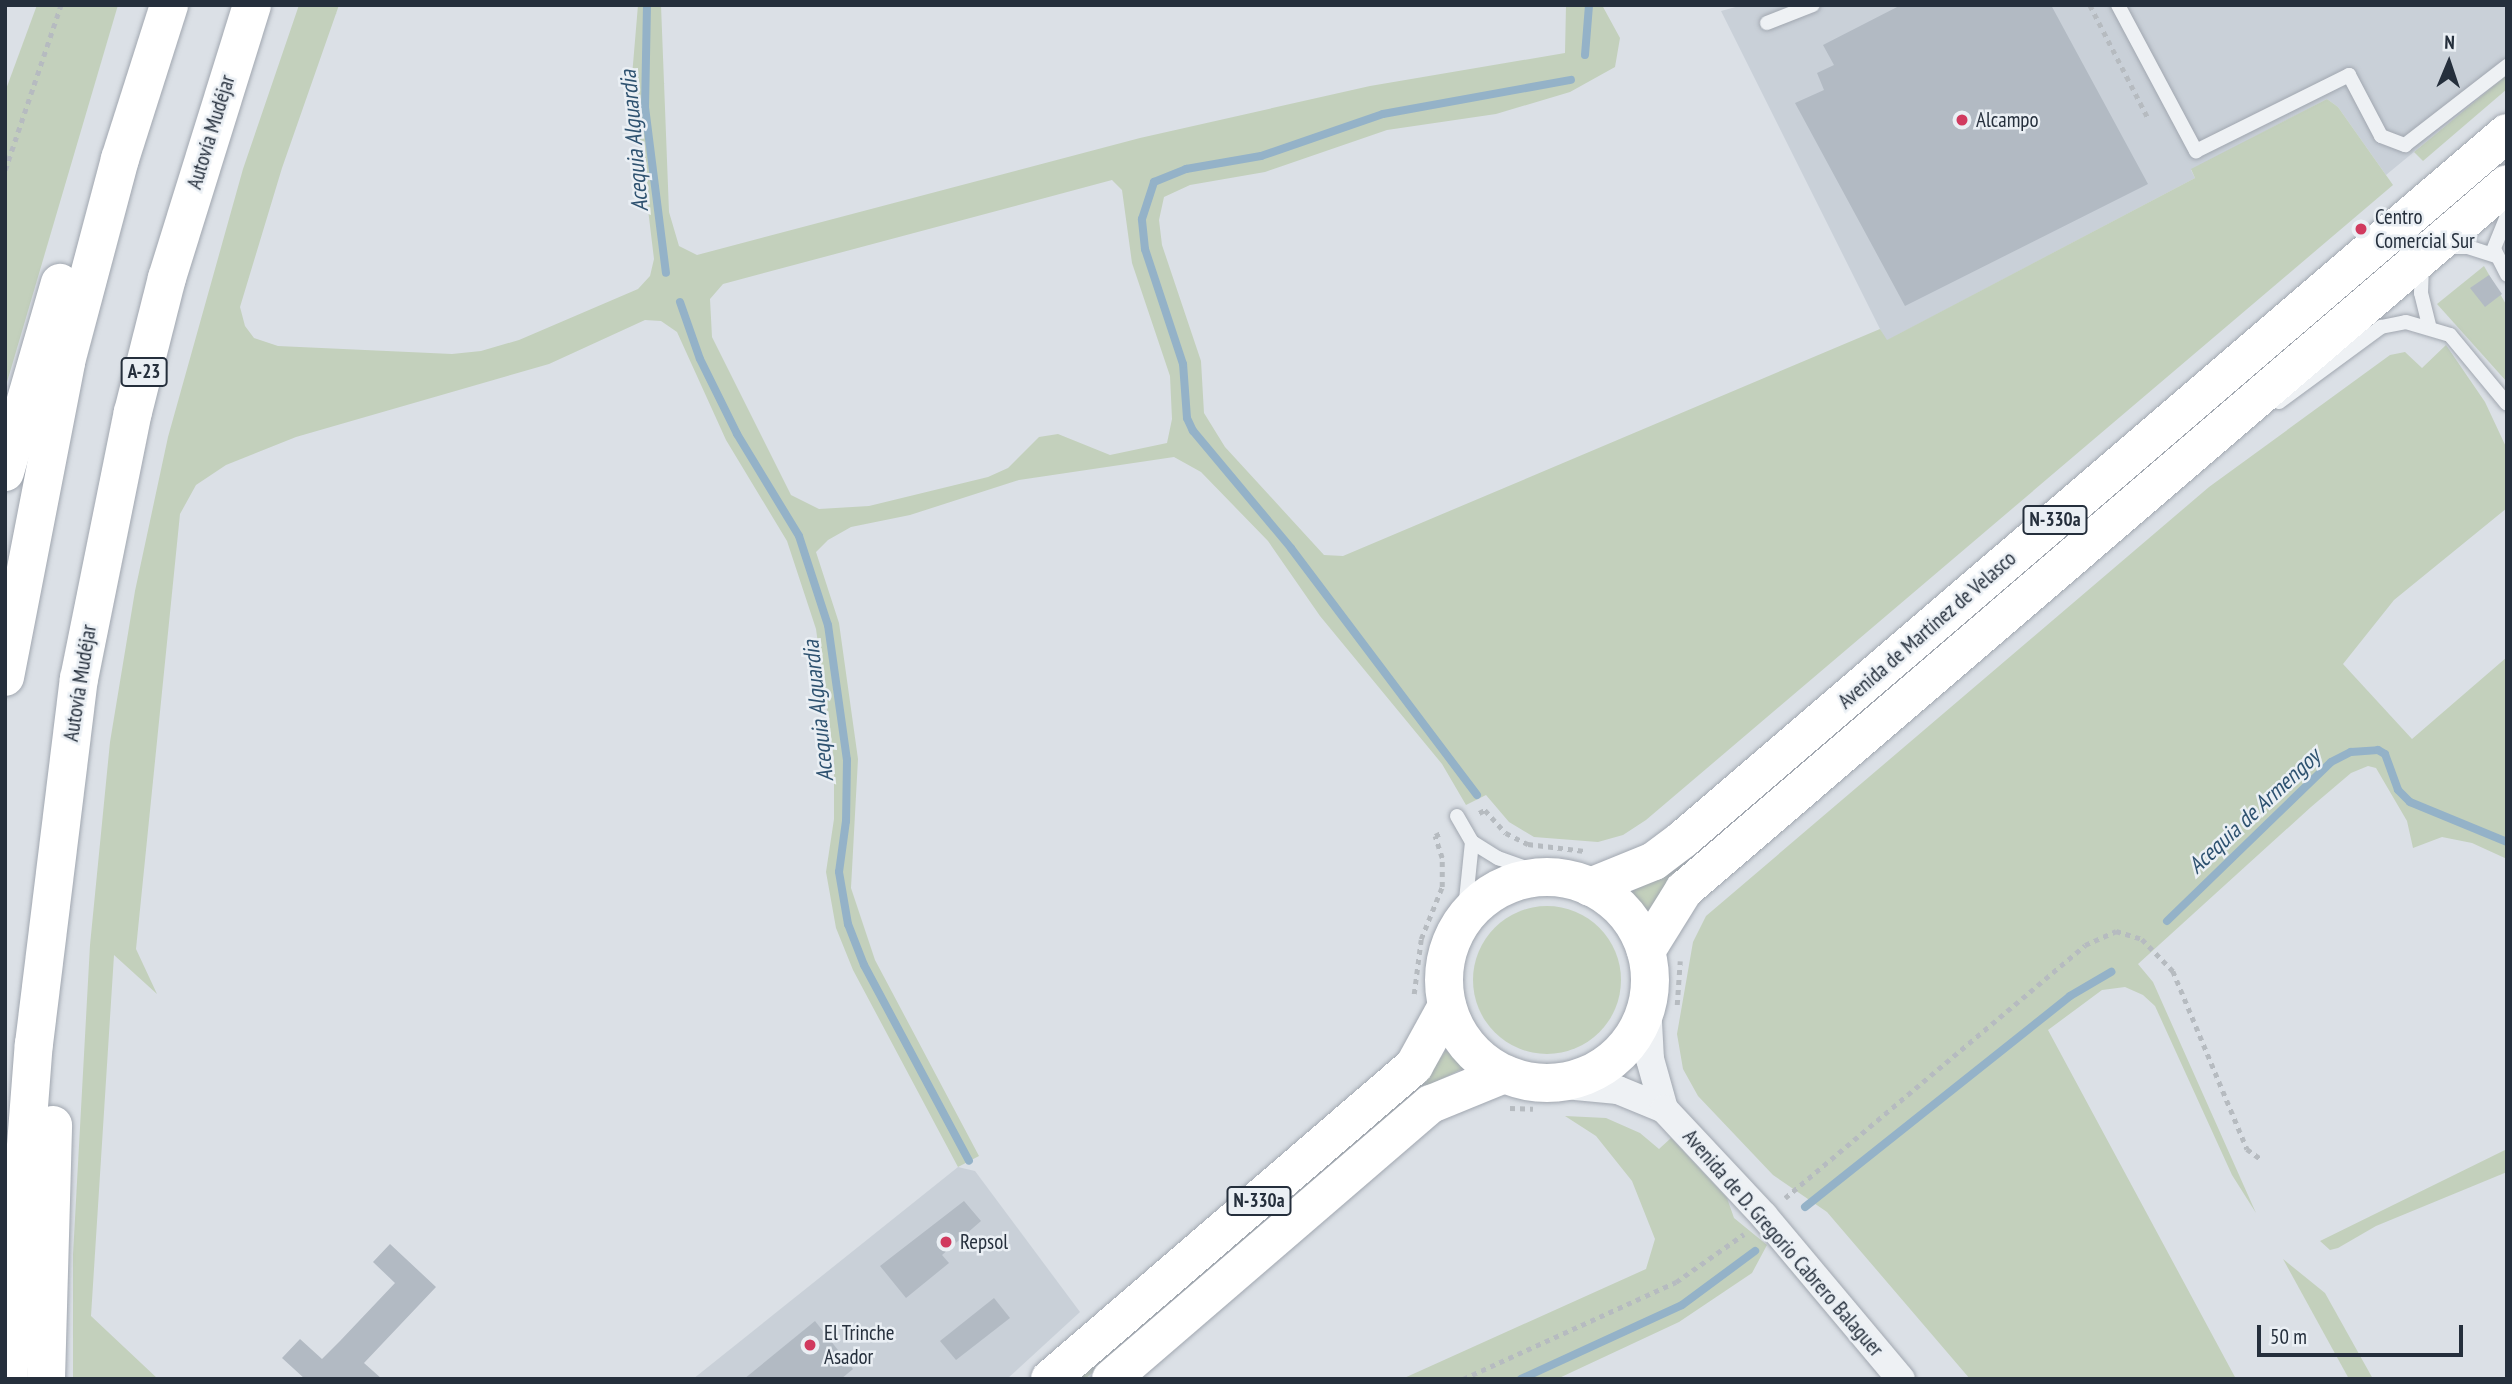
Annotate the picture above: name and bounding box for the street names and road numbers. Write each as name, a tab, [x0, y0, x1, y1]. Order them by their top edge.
street label: Autovía Mudéjar	[182, 72, 240, 192]
road number: A-23	[120, 356, 168, 388]
road number: N-330a	[2022, 505, 2088, 536]
street label: Avenida de Martínez de Velasco	[1833, 546, 2021, 714]
street label: Autovía Mudéjar	[58, 623, 102, 743]
street label: Avenida de D. Gregorio Cabrero Balaguer	[1677, 1124, 1889, 1362]
road number: N-330a	[1226, 1186, 1292, 1217]

